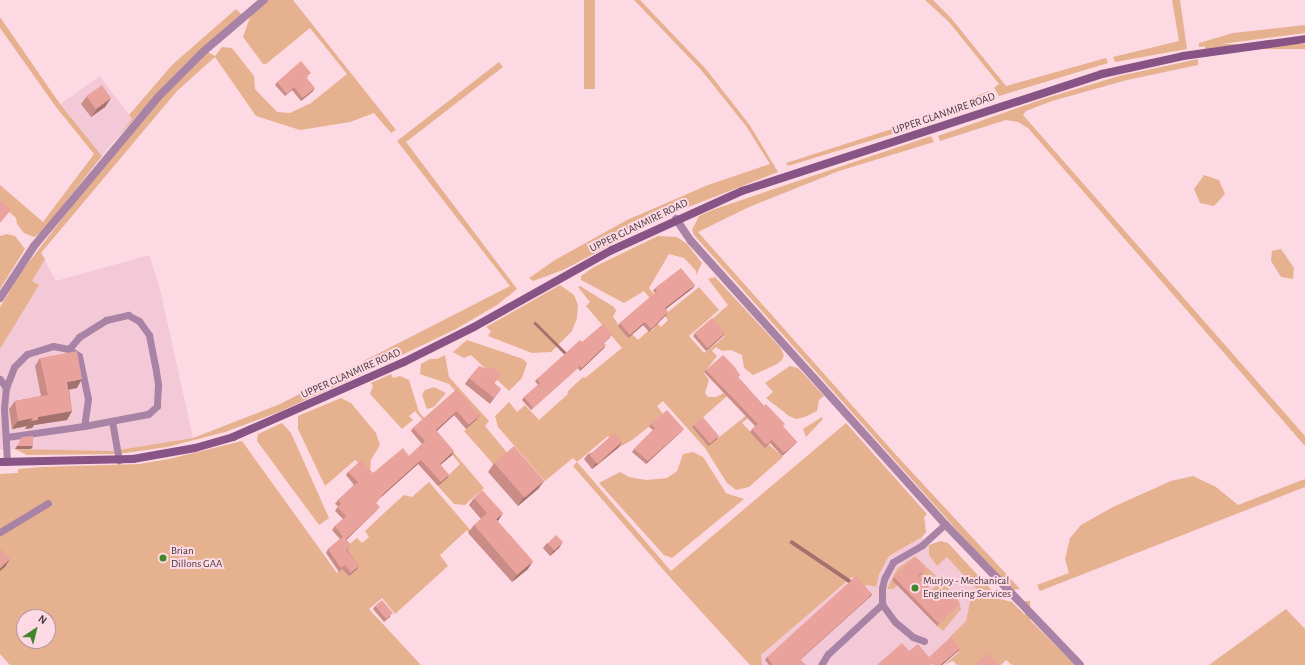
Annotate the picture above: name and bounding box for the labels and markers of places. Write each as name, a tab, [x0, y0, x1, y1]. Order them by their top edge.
place label: Brian Dillons GAA	[171, 545, 222, 571]
marker: Brian Dillons GAA	[158, 553, 168, 563]
place label: Murjoy - Mechanical Engineering Services	[923, 575, 1011, 601]
marker: Murjoy - Mechanical Engineering Services	[910, 583, 920, 593]

